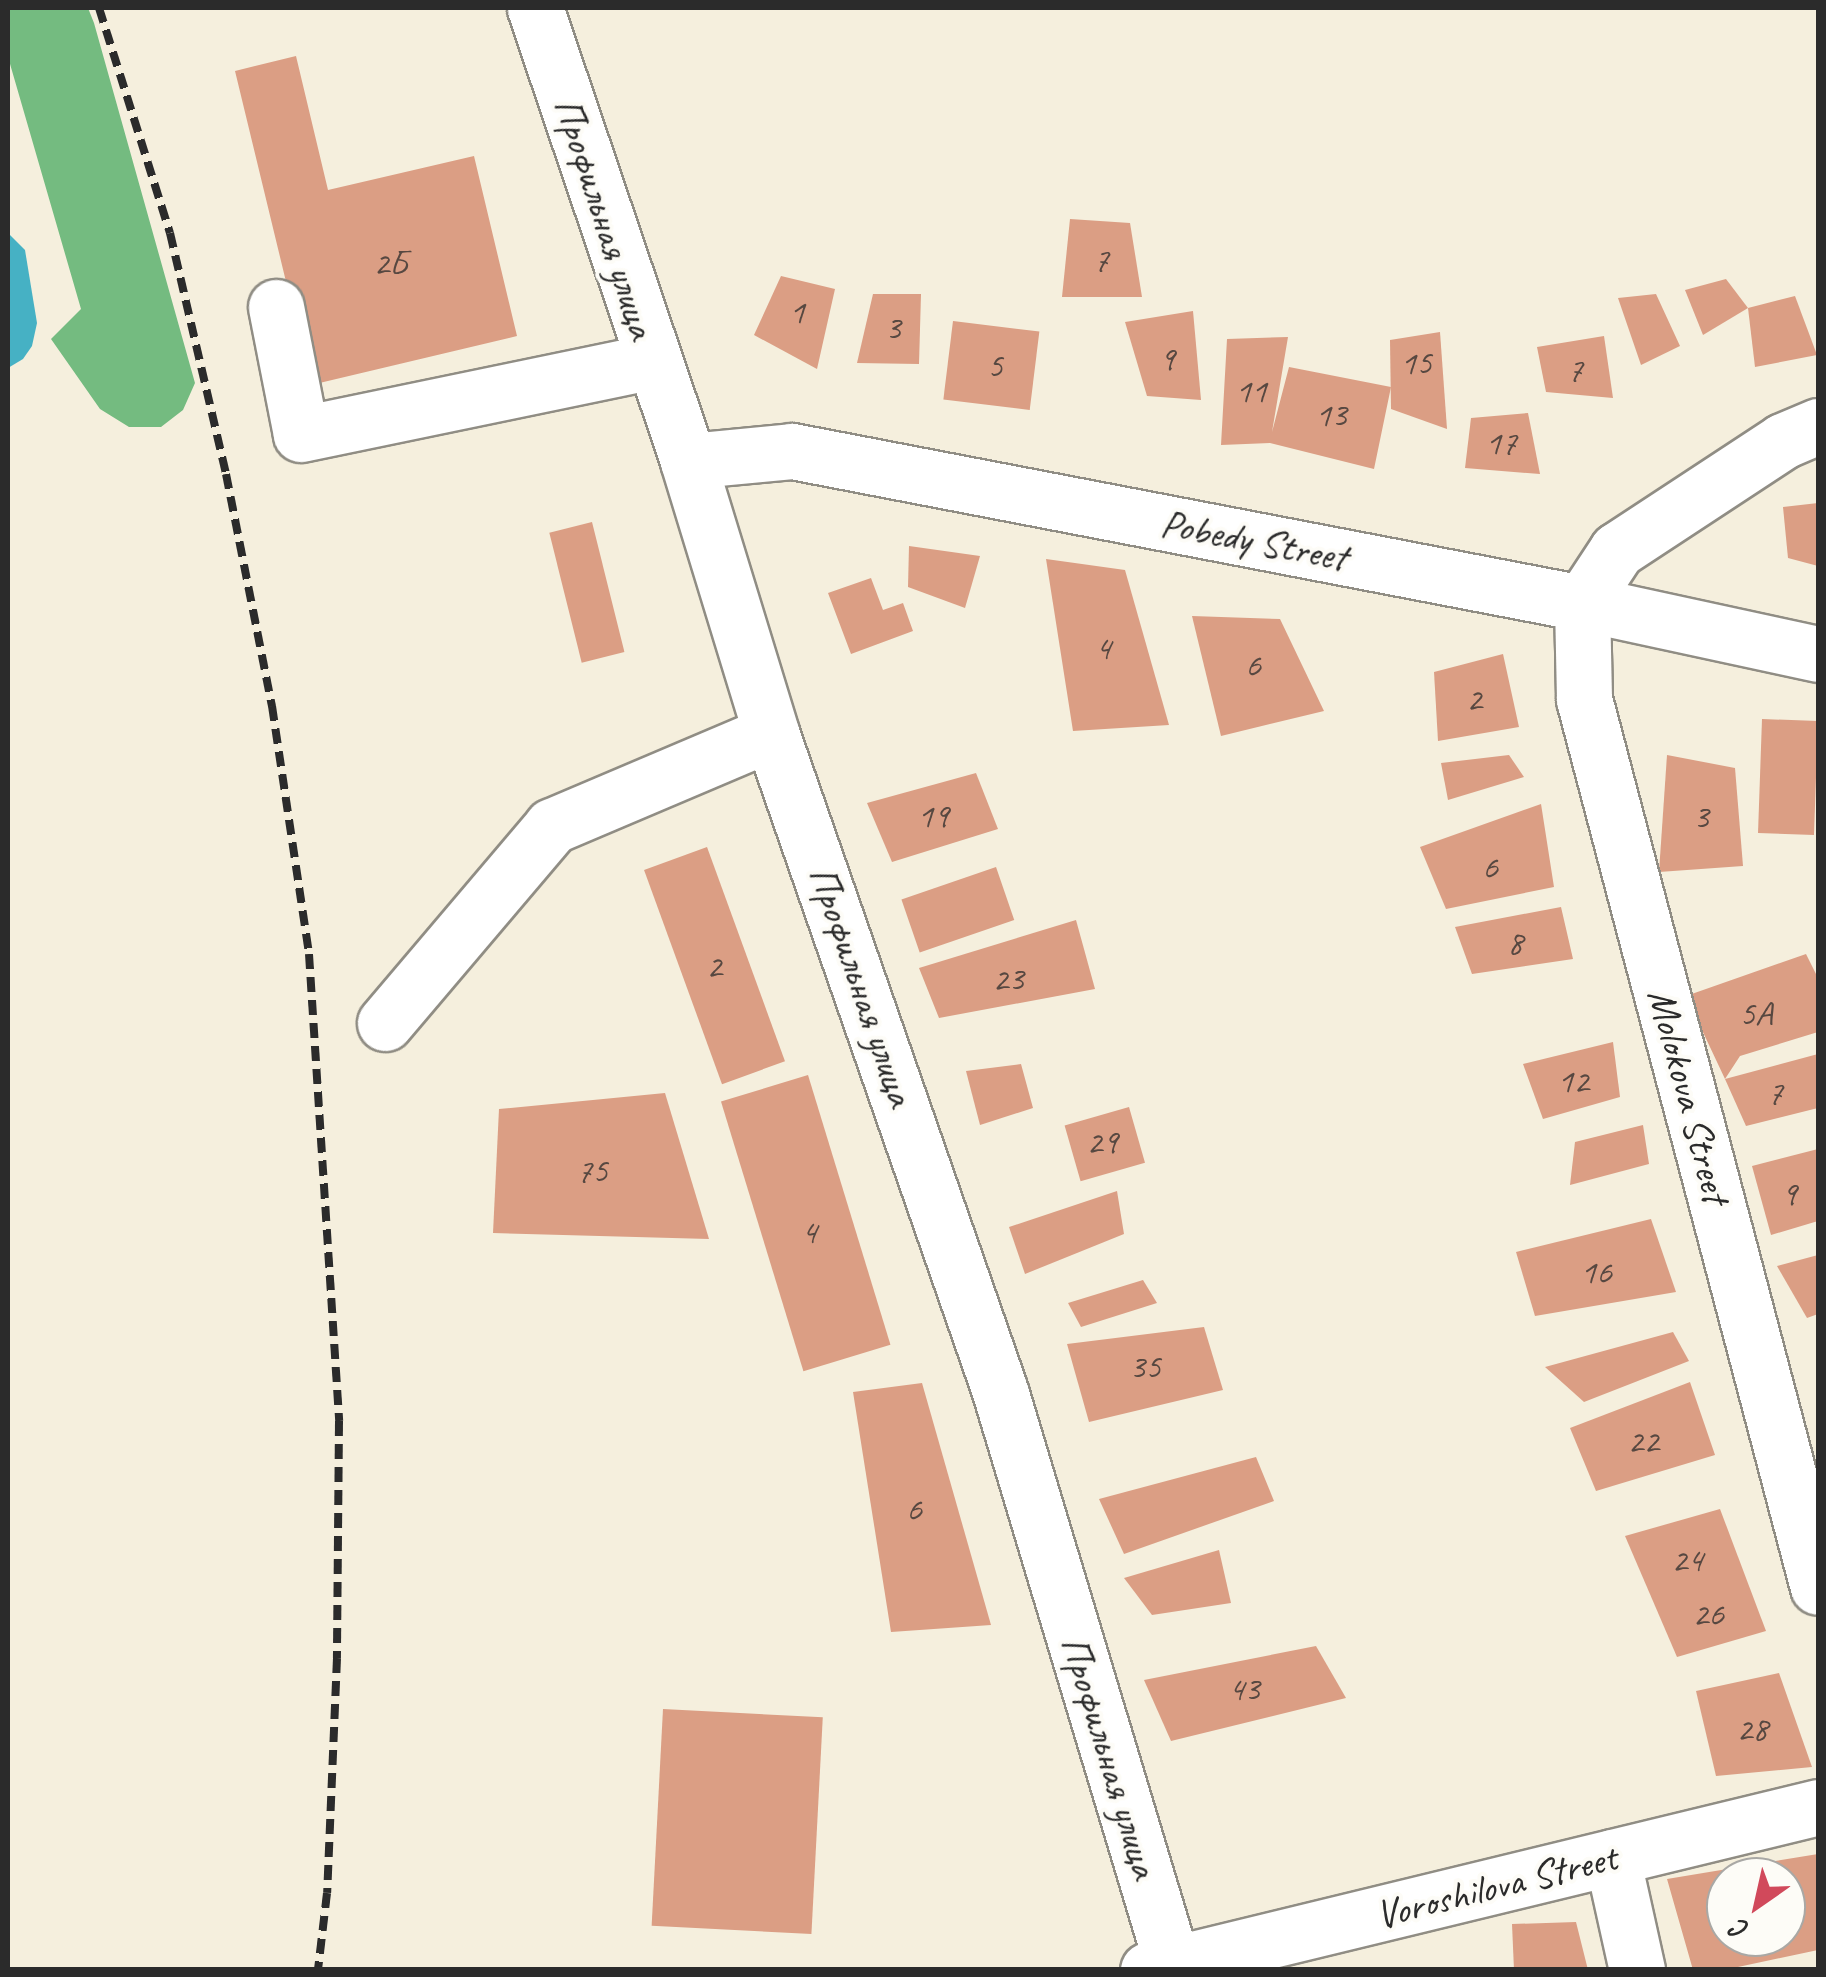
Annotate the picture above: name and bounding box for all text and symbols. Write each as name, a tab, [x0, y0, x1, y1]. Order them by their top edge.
street label: Профильная улица	[543, 91, 667, 345]
house number: 7	[1093, 239, 1109, 281]
house number: 2Б	[373, 242, 407, 284]
house number: 1	[789, 291, 805, 333]
house number: 3	[885, 307, 901, 349]
house number: 9	[1159, 338, 1175, 380]
house number: 15	[1400, 342, 1432, 384]
house number: 5	[987, 345, 1003, 387]
house number: 7	[1567, 349, 1583, 391]
house number: 11	[1235, 370, 1267, 412]
house number: 13	[1315, 394, 1347, 436]
house number: 17	[1485, 422, 1517, 464]
street label: Pobedy Street	[1157, 499, 1351, 581]
house number: 4	[1095, 627, 1111, 669]
house number: 6	[1245, 644, 1261, 686]
house number: 2	[1466, 678, 1482, 720]
house number: 19	[917, 795, 949, 837]
house number: 3	[1693, 796, 1709, 838]
house number: 6	[1482, 846, 1498, 888]
street label: Профильная улица	[798, 859, 926, 1113]
house number: 8	[1507, 922, 1523, 964]
house number: 2	[706, 945, 722, 987]
house number: 23	[992, 958, 1024, 1000]
street label: Molokova Street	[1637, 984, 1741, 1208]
house number: 5А	[1739, 993, 1773, 1035]
house number: 12	[1557, 1060, 1589, 1102]
house number: 7	[1767, 1072, 1783, 1114]
house number: 29	[1086, 1121, 1118, 1163]
house number: 75	[576, 1150, 608, 1192]
house number: 9	[1781, 1173, 1797, 1215]
house number: 4	[801, 1211, 817, 1253]
house number: 16	[1580, 1251, 1612, 1293]
house number: 35	[1129, 1346, 1161, 1388]
house number: 22	[1627, 1420, 1659, 1462]
house number: 6	[906, 1488, 922, 1530]
house number: 24	[1671, 1539, 1703, 1581]
house number: 26	[1692, 1593, 1724, 1635]
street label: Профильная улица	[1050, 1629, 1170, 1885]
house number: 43	[1228, 1668, 1260, 1710]
house number: 28	[1736, 1708, 1768, 1750]
street label: Voroshilova Street	[1370, 1833, 1622, 1939]
north arrow	[1706, 1857, 1806, 1957]
text: С	[1725, 1912, 1756, 1949]

